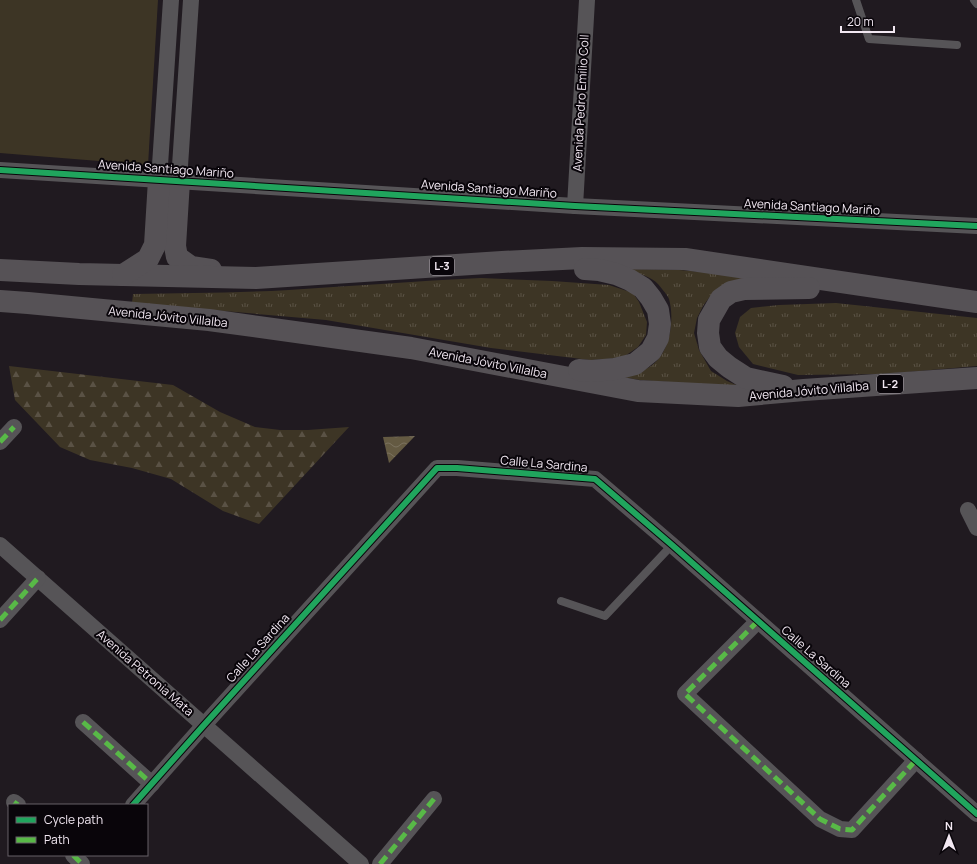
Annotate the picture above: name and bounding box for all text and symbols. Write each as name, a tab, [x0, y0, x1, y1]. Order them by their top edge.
scale bar	[841, 8, 894, 34]
text: 20 m	[847, 13, 874, 30]
street label: Avenida Pedro Emilio Coll	[568, 34, 593, 172]
street label: Avenida Santiago Mariño	[98, 155, 235, 182]
street label: Avenida Santiago Mariño	[421, 175, 558, 202]
street label: Avenida Santiago Mariño	[744, 194, 880, 219]
road number: L-3	[430, 257, 454, 275]
street label: Avenida Jóvito Villalba	[108, 302, 229, 331]
street label: Avenida Jóvito Villalba	[428, 343, 549, 382]
road number: L-2	[877, 375, 903, 393]
street label: Avenida Jóvito Villalba	[748, 377, 869, 404]
street label: Calle La Sardina	[500, 451, 588, 476]
street label: Calle La Sardina	[222, 609, 293, 686]
street label: Calle La Sardina	[778, 622, 855, 692]
street label: Avenida Petronia Mata	[93, 626, 198, 720]
legend	[8, 804, 148, 856]
text: Cycle path	[44, 811, 103, 828]
north arrow	[929, 816, 969, 856]
text: N	[945, 818, 953, 833]
text: Path	[44, 831, 70, 848]

